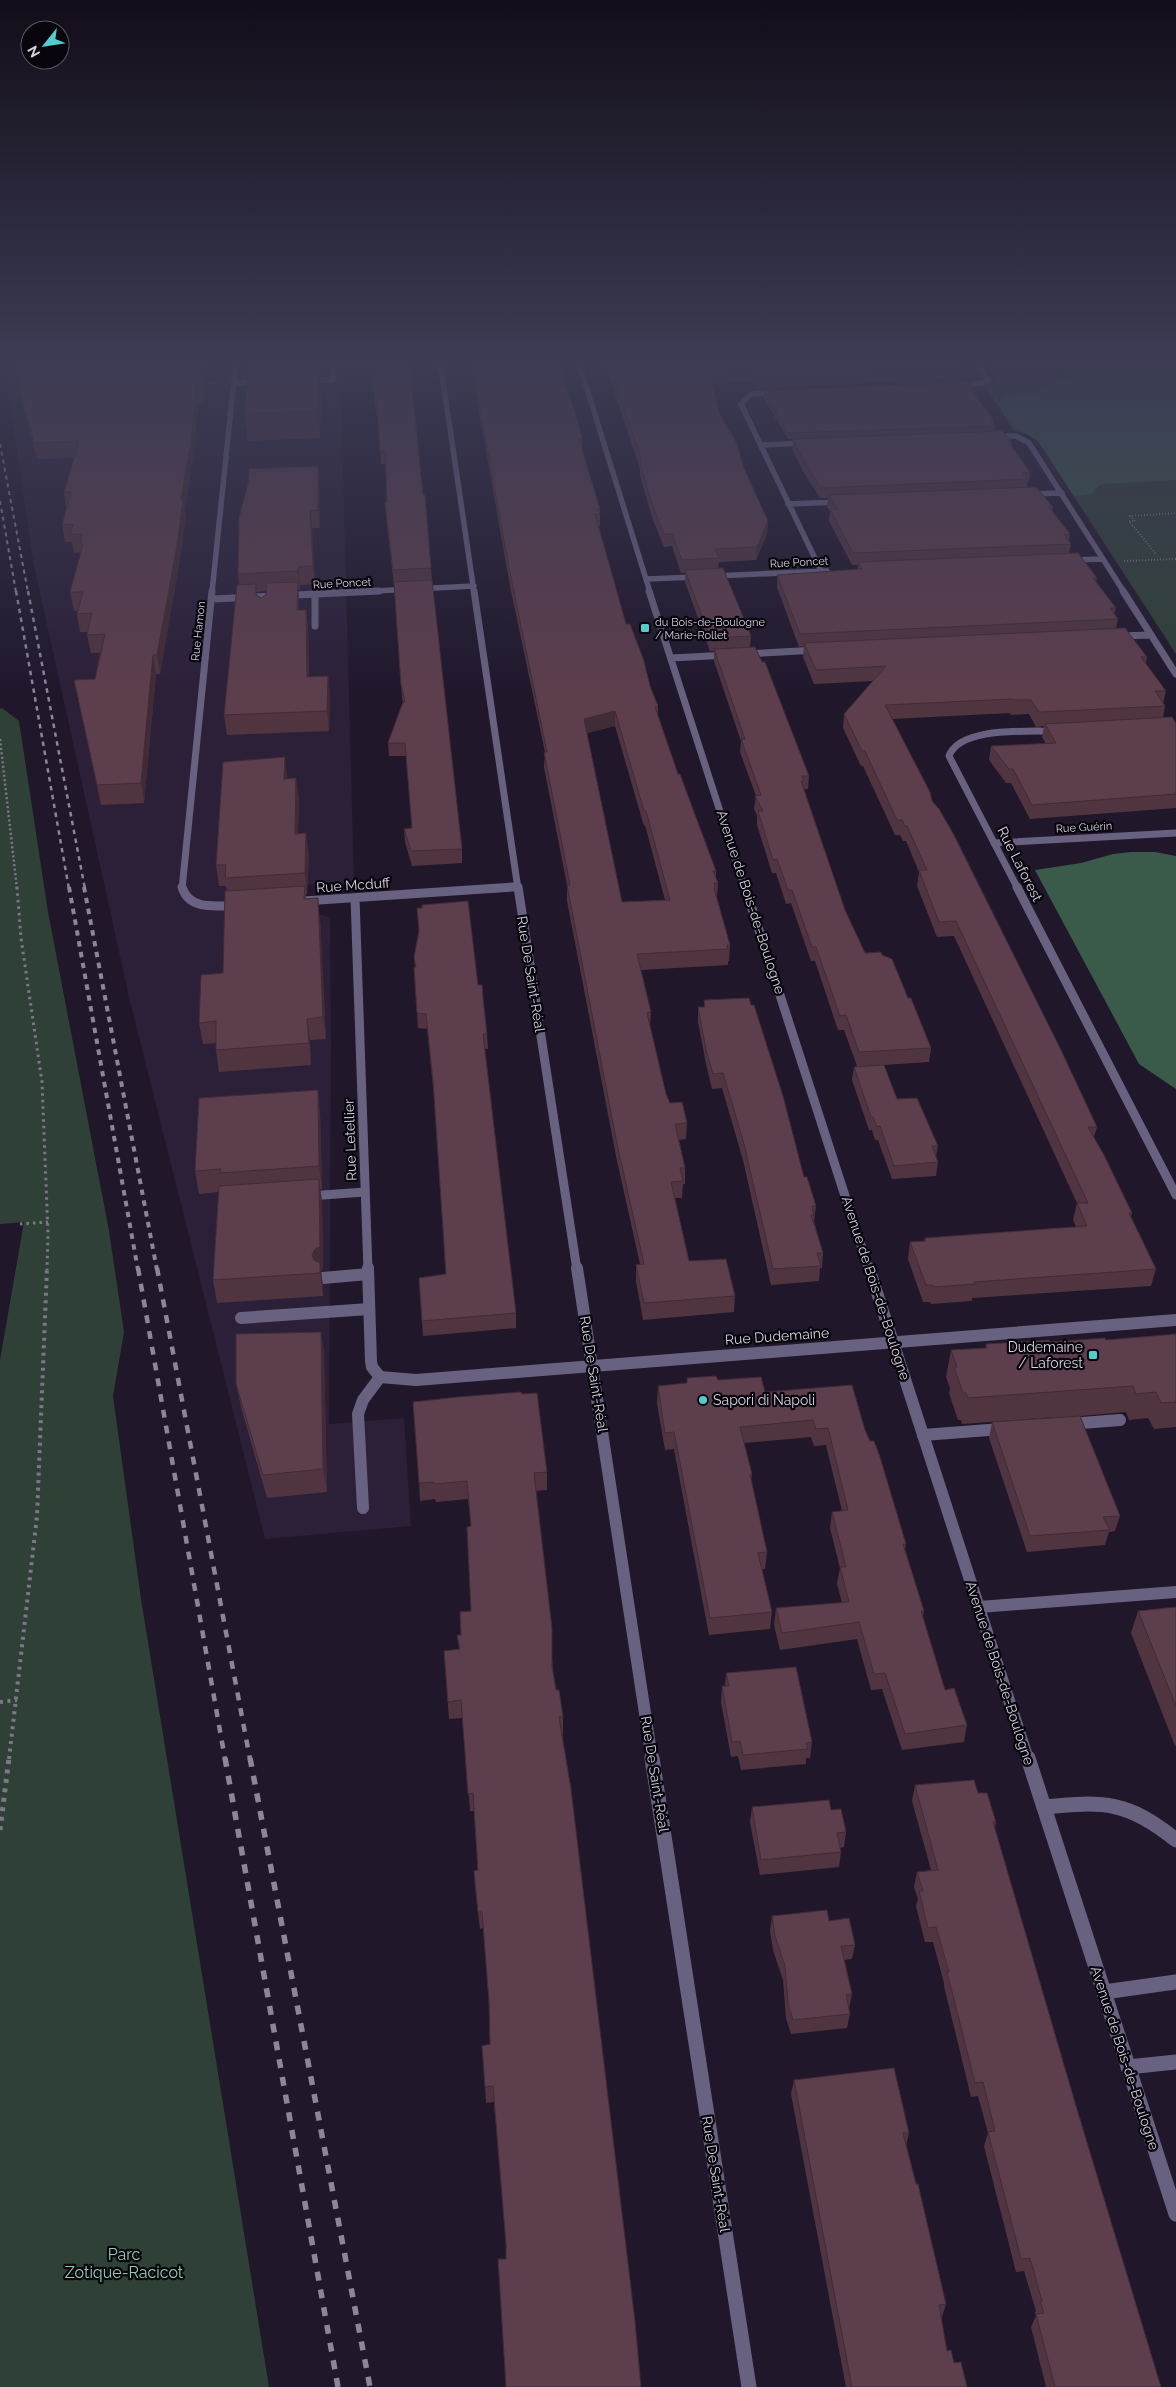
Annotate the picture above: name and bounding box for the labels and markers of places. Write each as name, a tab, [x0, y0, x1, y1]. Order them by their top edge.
place label: du Bois-de-Boulogne / Marie-Rollet	[655, 616, 765, 642]
marker: du Bois-de-Boulogne / Marie-Rollet	[639, 622, 651, 634]
place label: Dudemaine / Laforest	[1008, 1339, 1083, 1371]
marker: Dudemaine / Laforest	[1087, 1349, 1099, 1361]
place label: Sapori di Napoli	[713, 1392, 815, 1408]
marker: Sapori di Napoli	[697, 1394, 709, 1406]

